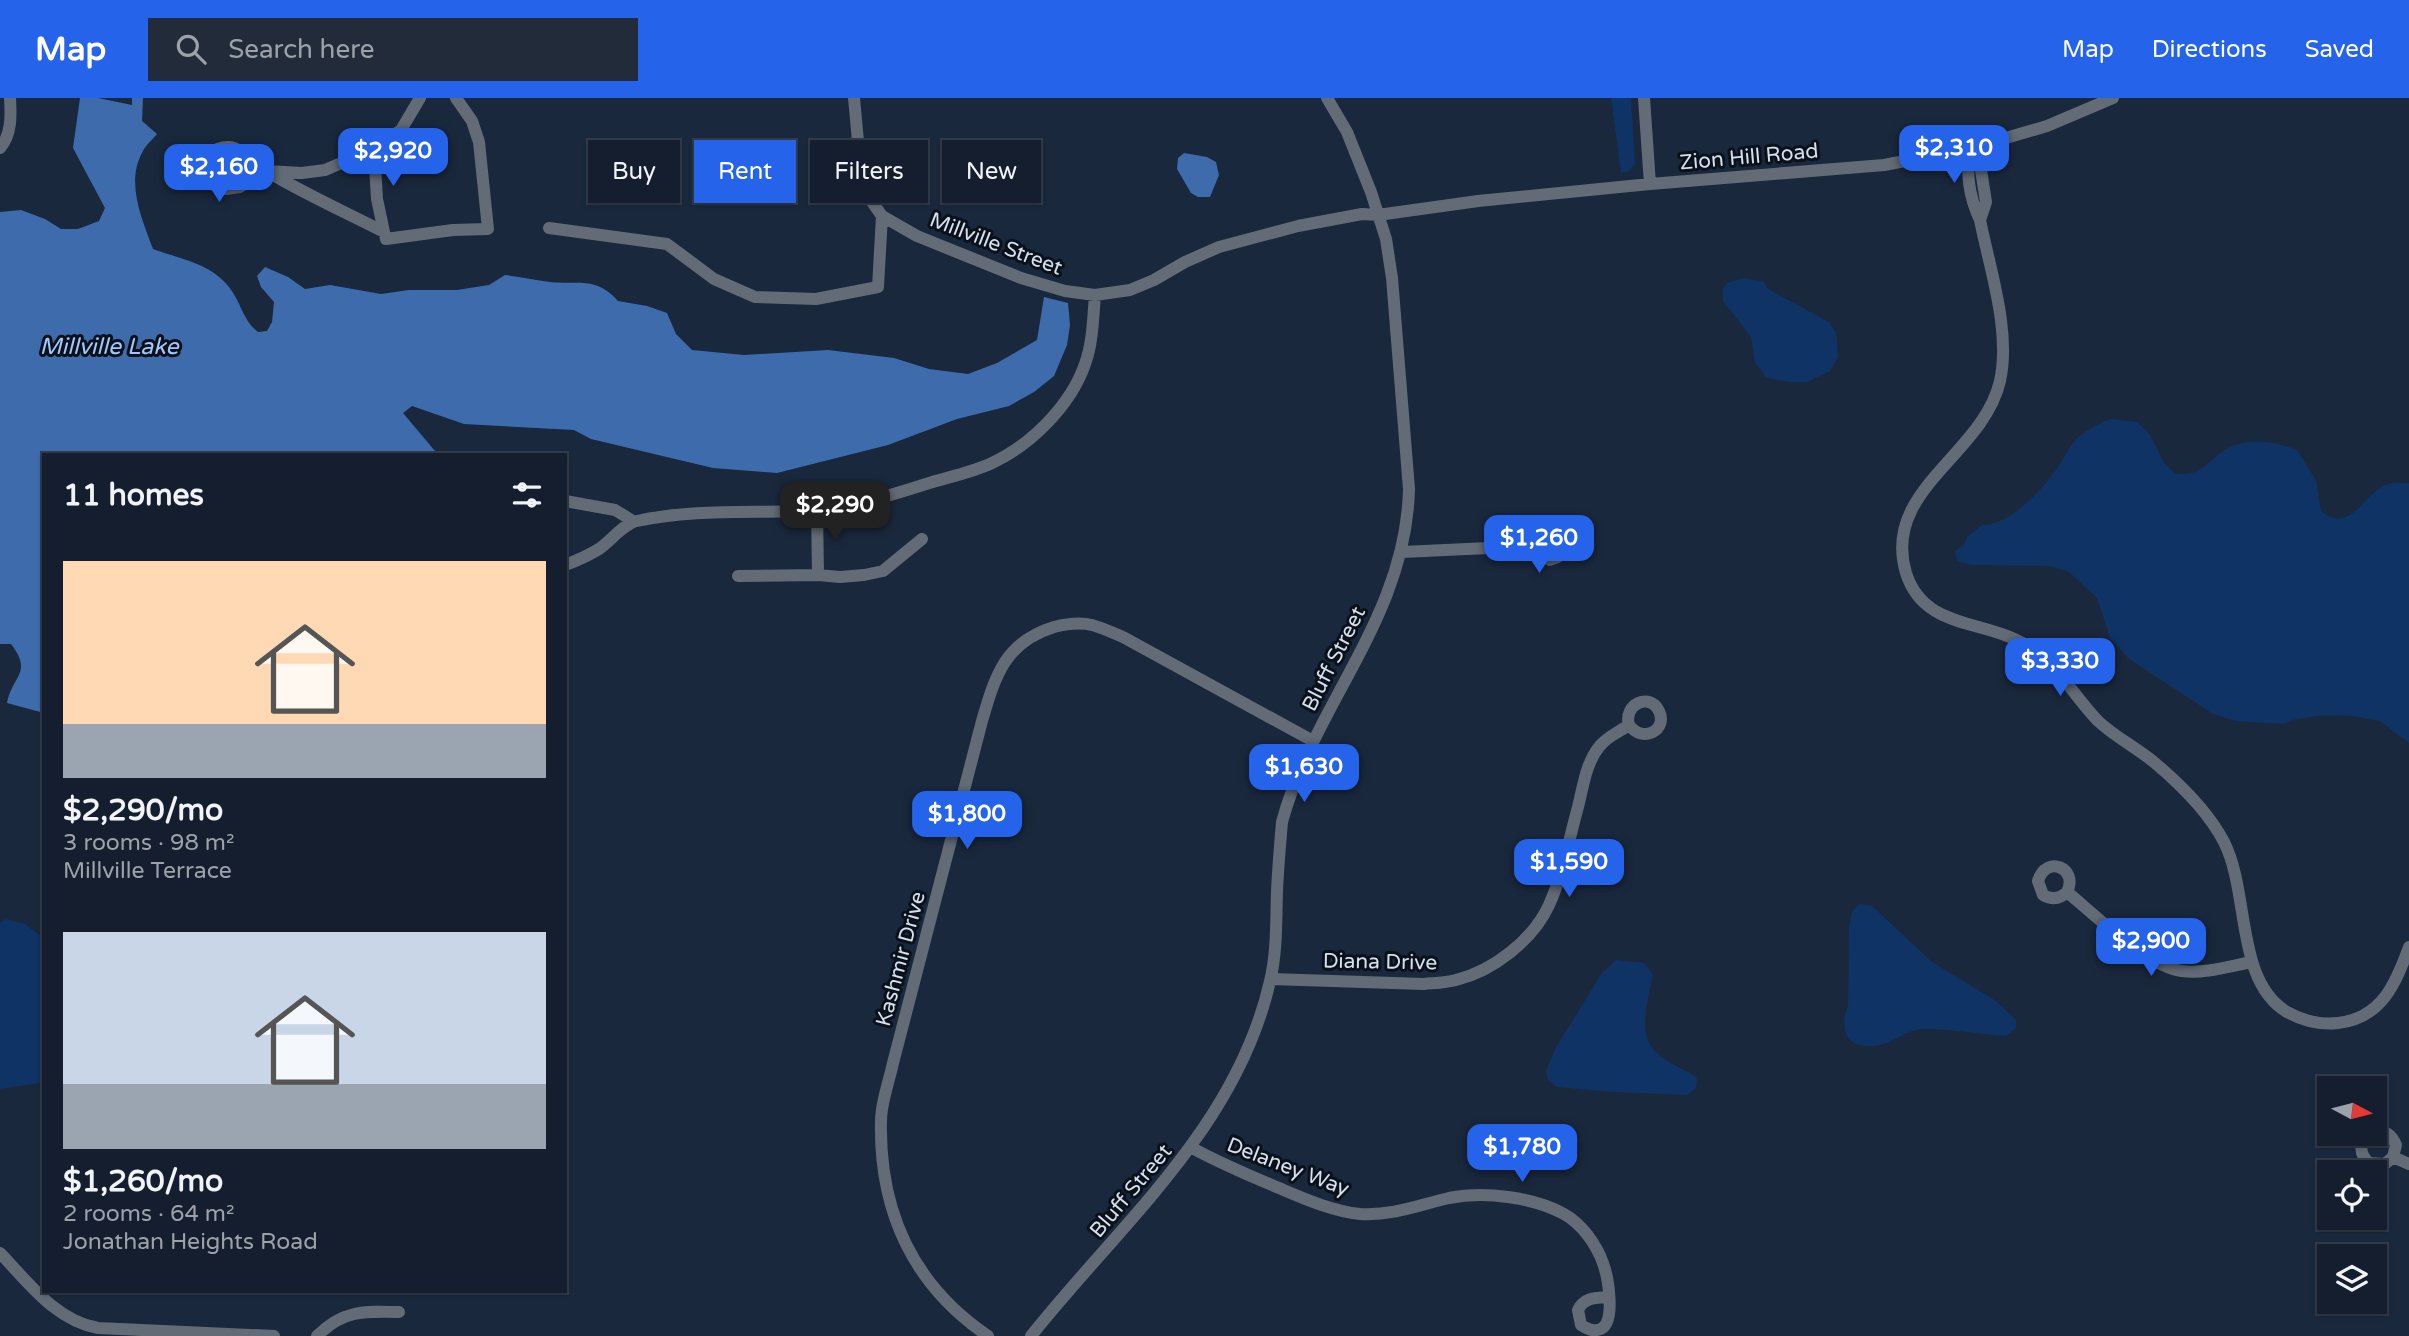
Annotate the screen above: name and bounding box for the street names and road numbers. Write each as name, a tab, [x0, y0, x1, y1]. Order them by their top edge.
street label: Zion Hill Road	[1679, 138, 1819, 176]
street label: Millville Street	[926, 207, 1066, 281]
street label: Bluff Street	[1297, 602, 1371, 716]
street label: Kashmir Drive	[871, 889, 931, 1029]
street label: Diana Drive	[1323, 949, 1438, 975]
street label: Delaney Way	[1223, 1132, 1353, 1202]
street label: Bluff Street	[1085, 1139, 1177, 1243]

